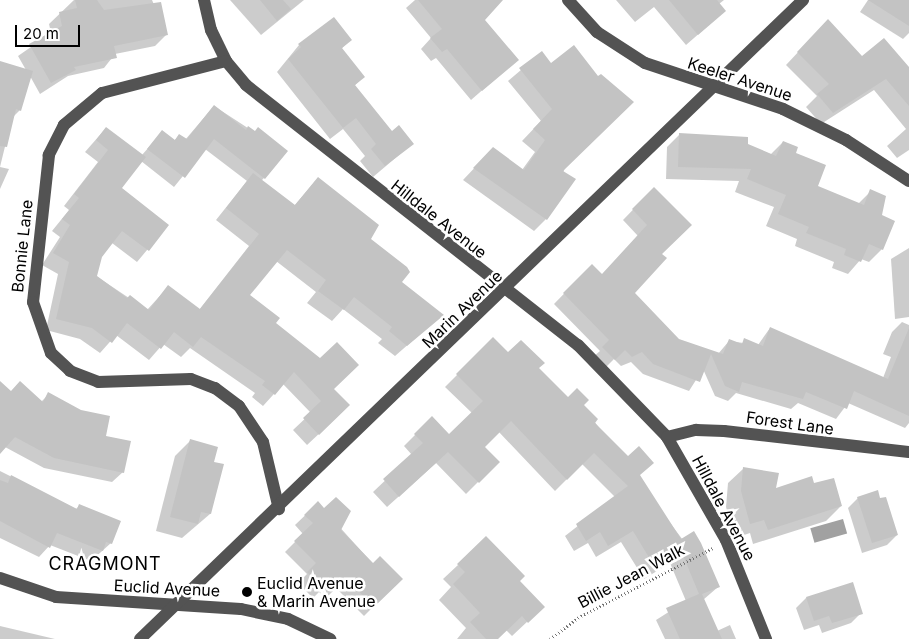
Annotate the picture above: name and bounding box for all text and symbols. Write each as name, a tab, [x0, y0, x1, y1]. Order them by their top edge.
scale bar	[18, 15, 82, 47]
text: 20 m	[23, 24, 59, 43]
street label: Keeler Avenue	[685, 53, 795, 105]
street label: Hilldale Avenue	[387, 176, 491, 262]
street label: Bonnie Lane	[8, 199, 36, 293]
street label: Marin Avenue	[418, 266, 506, 352]
street label: Forest Lane	[745, 407, 835, 439]
street label: Hilldale Avenue	[688, 452, 760, 564]
street label: Billie Jean Walk	[574, 540, 688, 612]
district label: CRAGMONT	[47, 553, 163, 575]
place label: Euclid Avenue & Marin Avenue	[257, 573, 376, 611]
street label: Euclid Avenue	[113, 576, 221, 600]
marker: Euclid Avenue & Marin Avenue	[241, 586, 253, 598]

